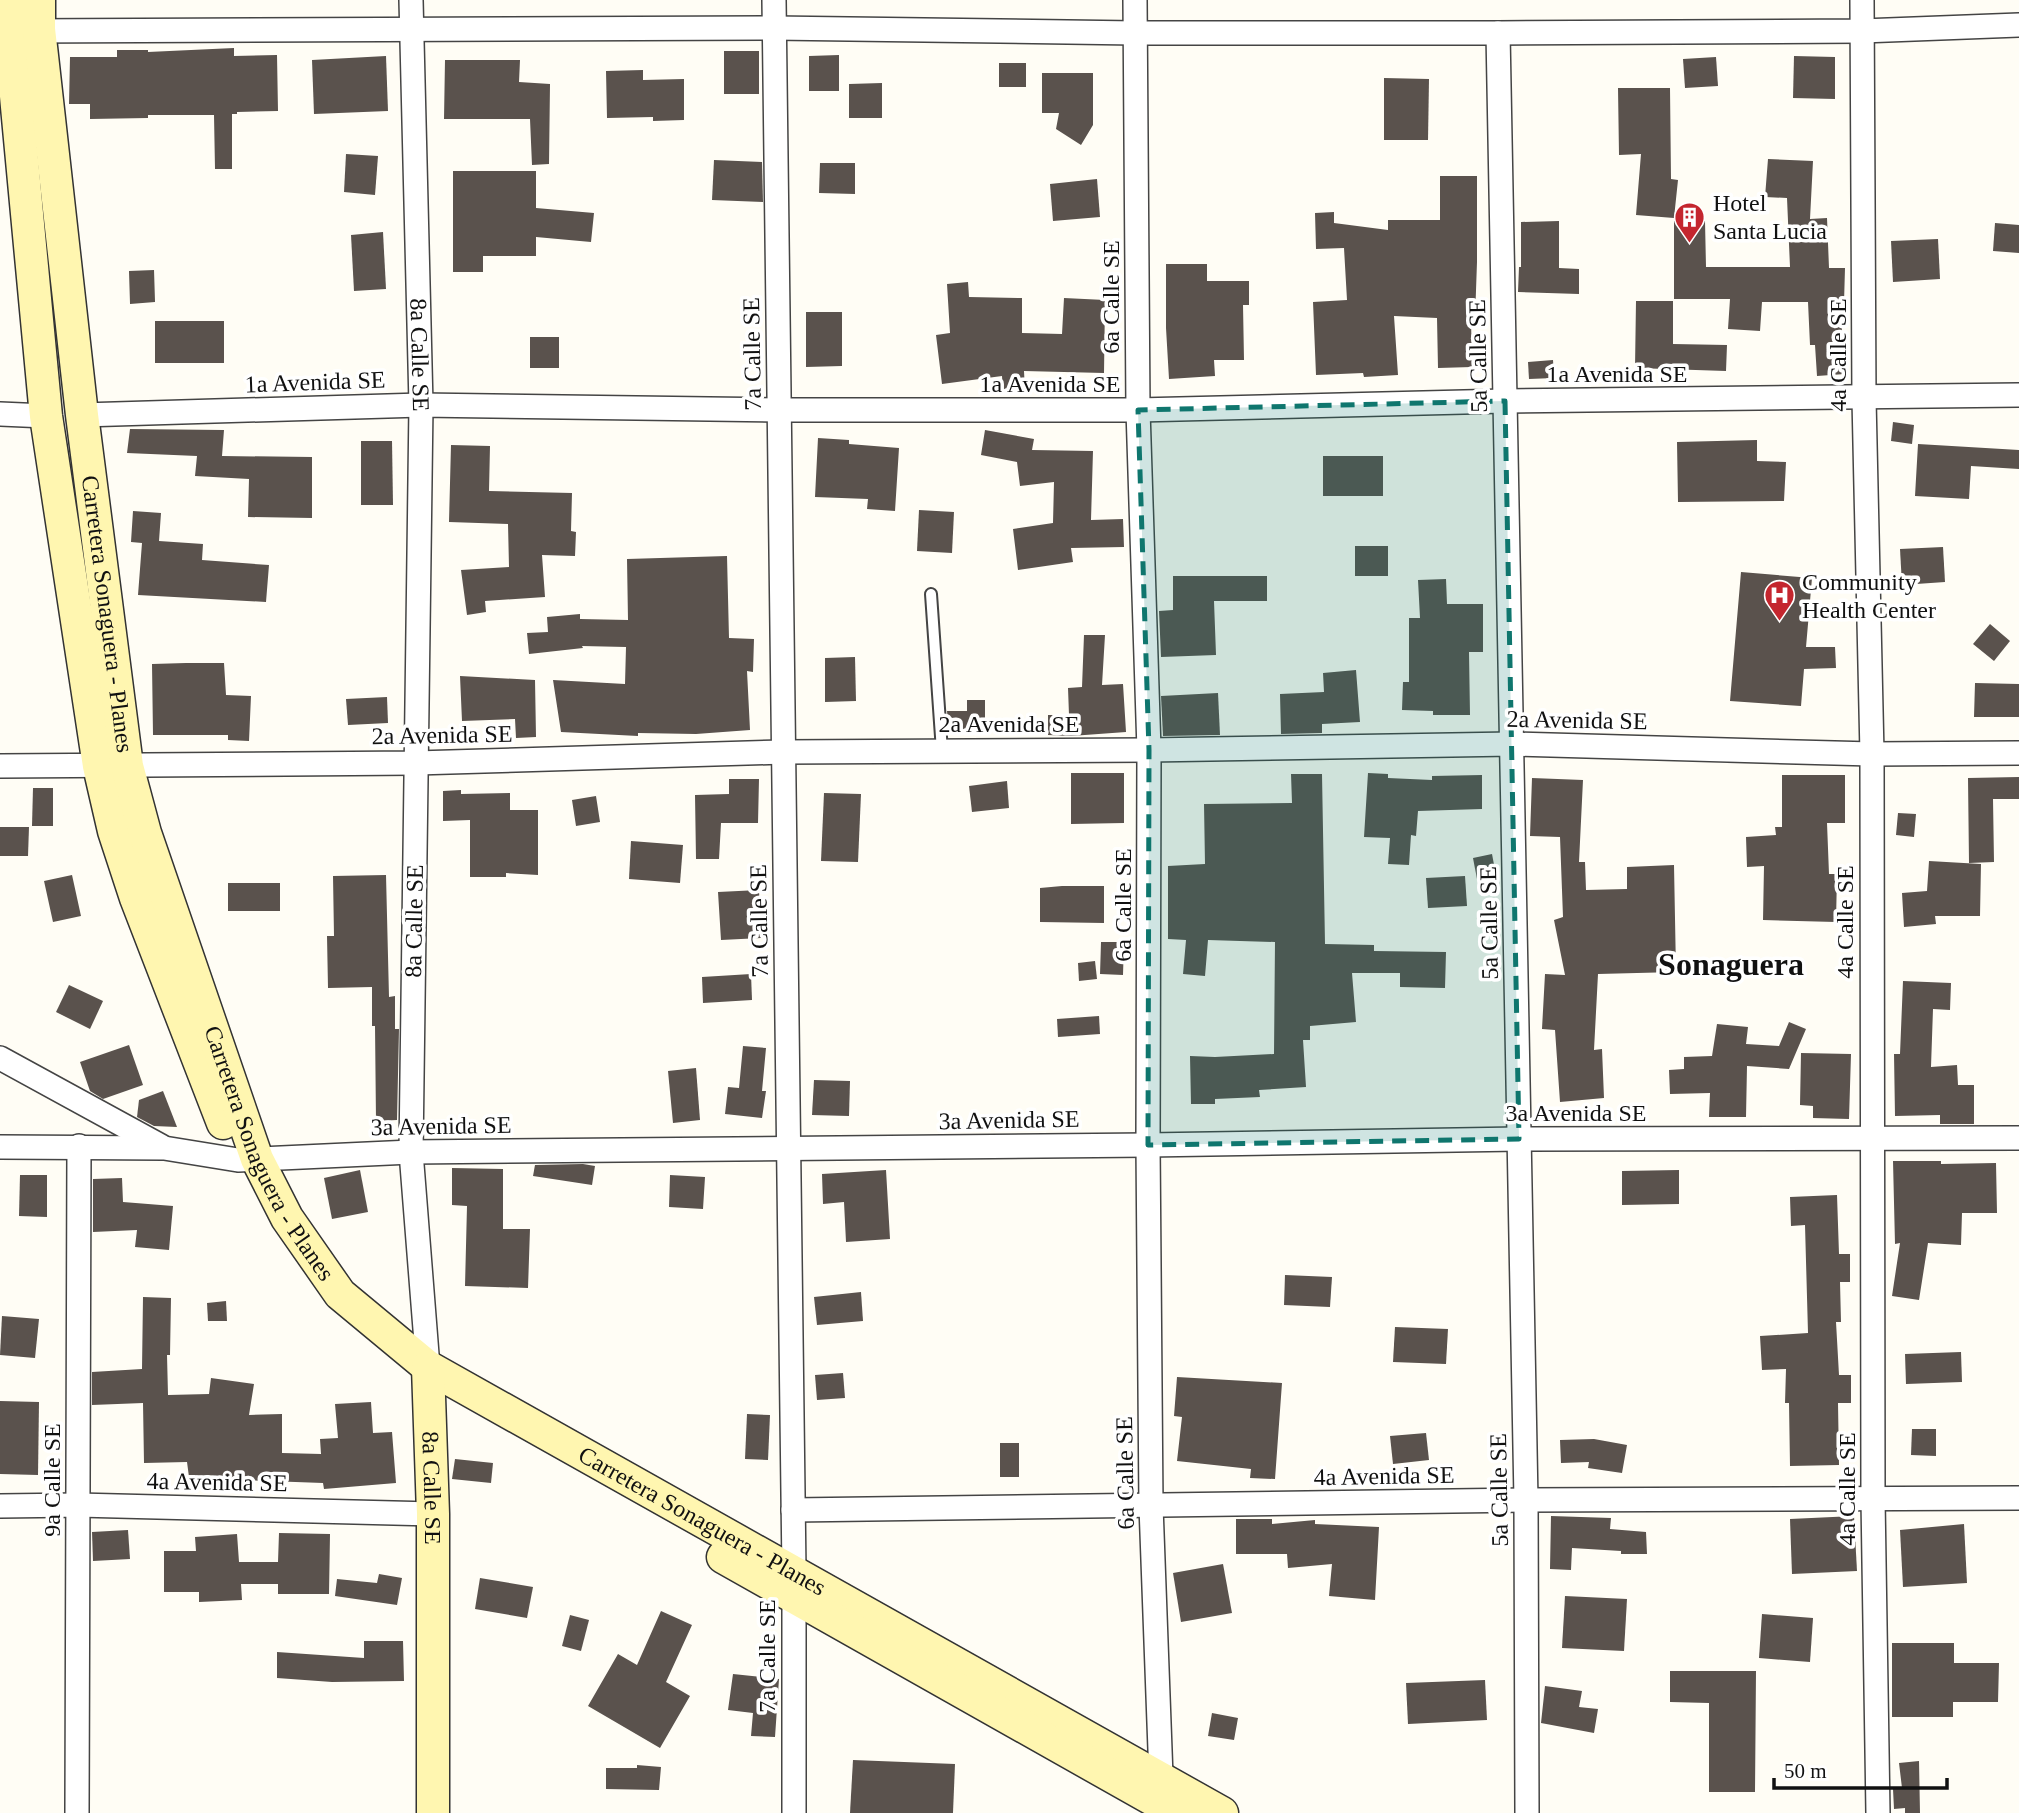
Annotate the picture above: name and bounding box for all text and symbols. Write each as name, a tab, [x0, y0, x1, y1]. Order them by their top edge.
place label: Hotel Santa Lucia	[1713, 190, 1827, 244]
building icon: Hotel Santa Lucia	[1673, 200, 1707, 244]
street label: 6a Calle SE	[1098, 240, 1124, 354]
street label: 7a Calle SE	[738, 297, 766, 411]
street label: 8a Calle SE	[405, 298, 434, 412]
street label: 4a Calle SE	[1825, 298, 1851, 412]
street label: 5a Calle SE	[1464, 299, 1492, 413]
street label: 1a Avenida SE	[1547, 361, 1687, 387]
street label: 1a Avenida SE	[244, 367, 386, 397]
street label: 1a Avenida SE	[980, 371, 1120, 397]
street label: Carretera Sonaguera - Planes	[77, 474, 138, 754]
place label: Community Health Center	[1802, 569, 1936, 623]
hospital icon: Community Health Center	[1762, 579, 1796, 623]
street label: 2a Avenida SE	[1506, 706, 1648, 734]
street label: 2a Avenida SE	[939, 711, 1079, 737]
street label: 2a Avenida SE	[371, 721, 513, 749]
street label: 6a Calle SE	[1110, 848, 1136, 962]
street label: 8a Calle SE	[400, 864, 428, 978]
street label: 7a Calle SE	[745, 864, 773, 978]
street label: 4a Calle SE	[1832, 865, 1858, 979]
street label: 5a Calle SE	[1475, 866, 1503, 980]
district label: Sonaguera	[1658, 946, 1804, 982]
street label: Carretera Sonaguera - Planes	[199, 1022, 339, 1285]
street label: 3a Avenida SE	[1506, 1100, 1646, 1126]
street label: 3a Avenida SE	[938, 1106, 1080, 1134]
street label: 3a Avenida SE	[370, 1112, 512, 1140]
street label: 6a Calle SE	[1111, 1416, 1139, 1530]
street label: 9a Calle SE	[39, 1423, 65, 1537]
street label: 8a Calle SE	[417, 1431, 446, 1545]
street label: 4a Calle SE	[1834, 1432, 1860, 1546]
street label: 5a Calle SE	[1485, 1433, 1513, 1547]
street label: Carretera Sonaguera - Planes	[574, 1441, 830, 1601]
street label: 4a Avenida SE	[1313, 1462, 1455, 1490]
street label: 4a Avenida SE	[146, 1468, 288, 1496]
street label: 7a Calle SE	[754, 1599, 780, 1713]
scale bar	[1774, 1746, 1947, 1790]
text: 50 m	[1784, 1759, 1827, 1783]

